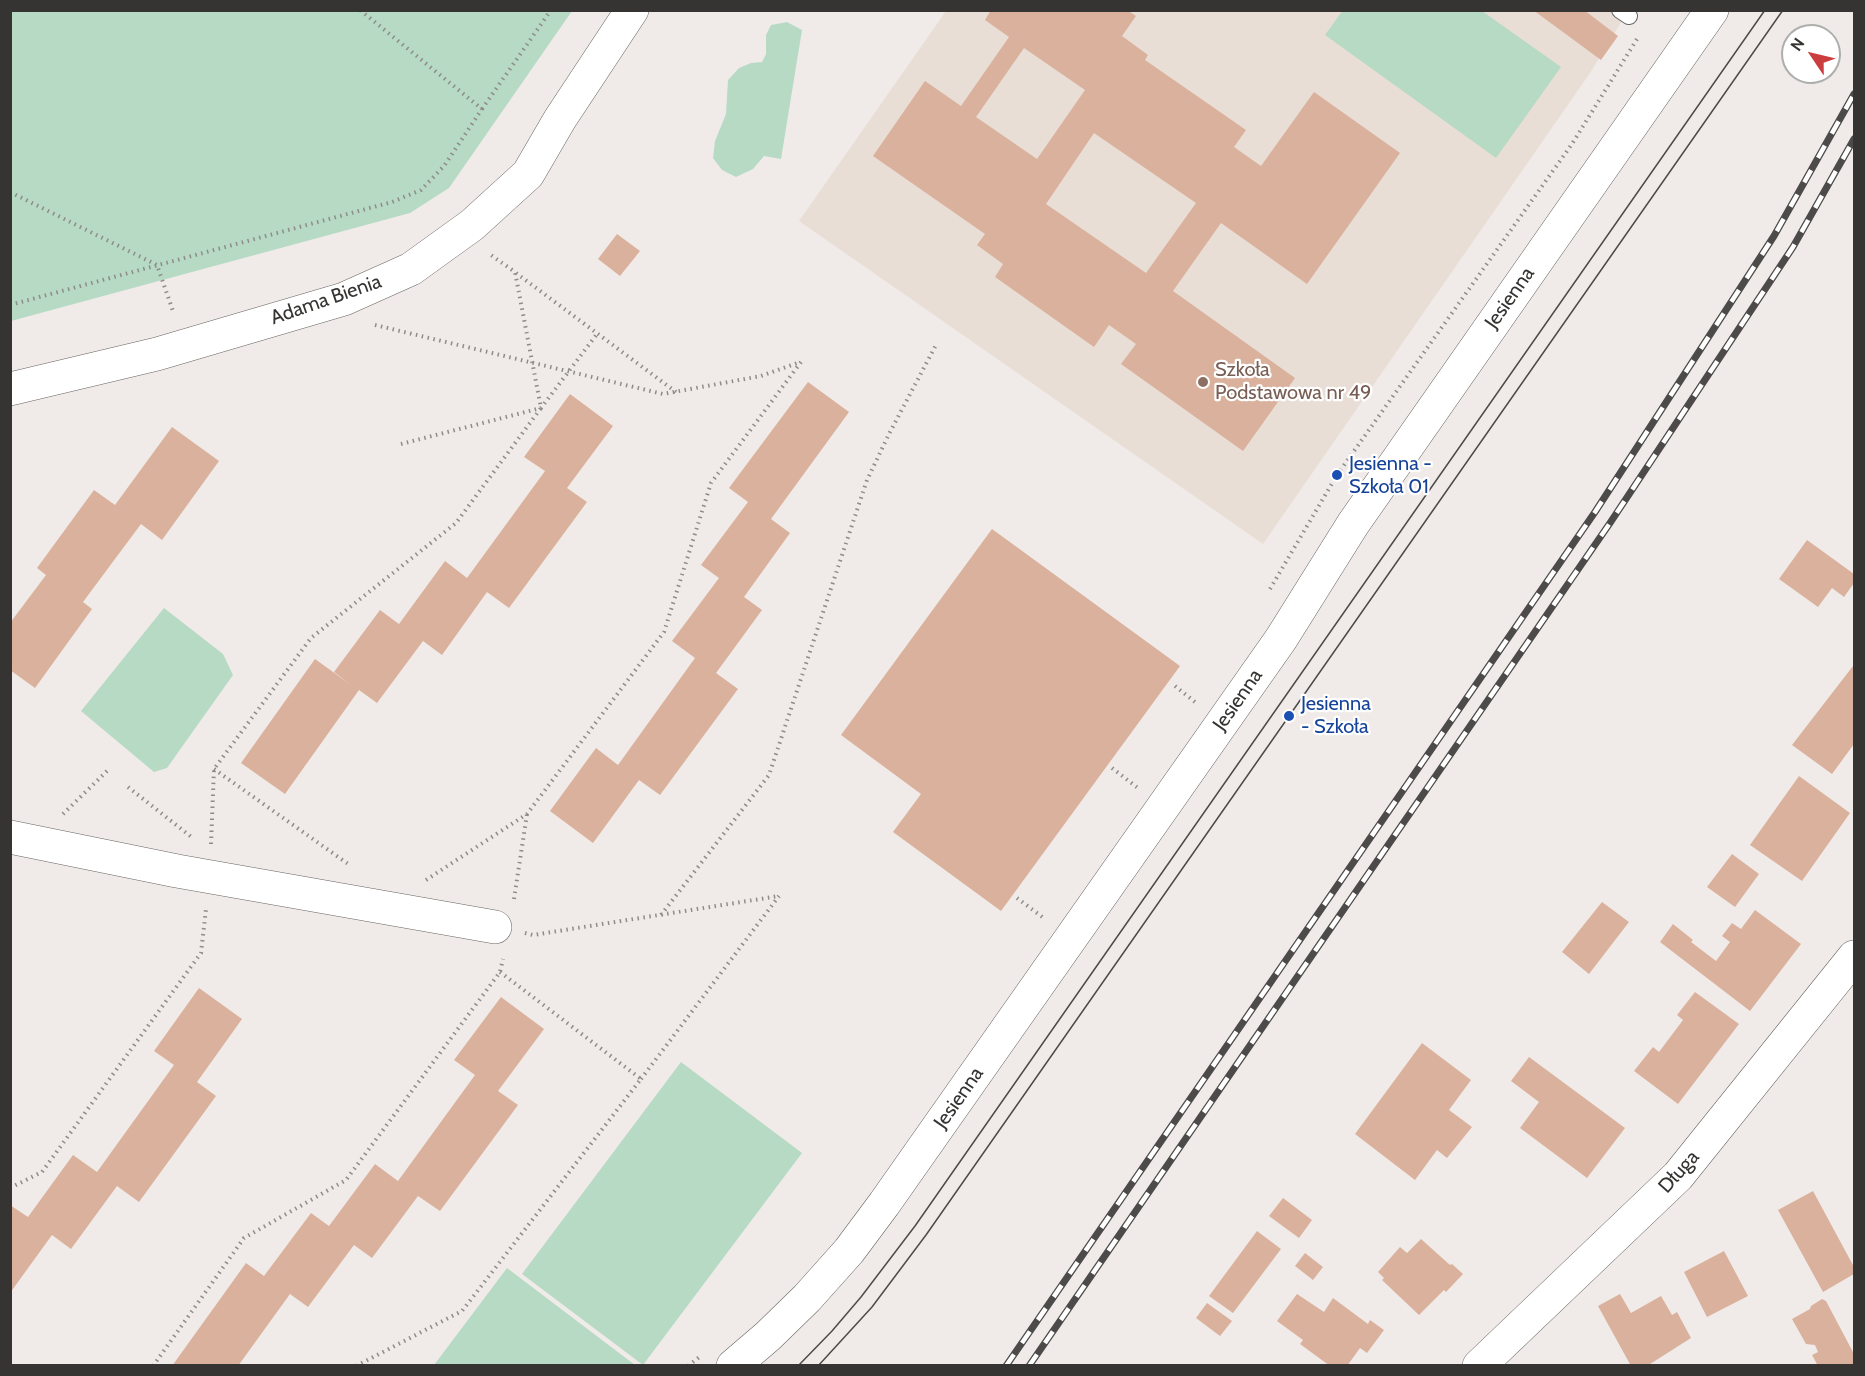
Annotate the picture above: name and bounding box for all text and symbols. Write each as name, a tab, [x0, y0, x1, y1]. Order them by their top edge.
north arrow	[1781, 24, 1841, 84]
text: N	[1786, 34, 1809, 55]
street label: Jesienna	[1480, 263, 1540, 333]
street label: Adama Bienia	[267, 270, 385, 330]
place label: Szkoła Podstawowa nr 49	[1215, 358, 1371, 405]
marker: Szkoła Podstawowa nr 49	[1196, 375, 1210, 389]
place label: Jesienna - Szkoła 01	[1349, 452, 1432, 499]
marker: Jesienna - Szkoła 01	[1330, 468, 1344, 482]
street label: Jesienna	[1208, 665, 1268, 735]
place label: Jesienna - Szkoła	[1301, 692, 1371, 739]
marker: Jesienna - Szkoła	[1282, 709, 1296, 723]
street label: Jesienna	[929, 1063, 989, 1133]
street label: Długa	[1654, 1146, 1704, 1198]

